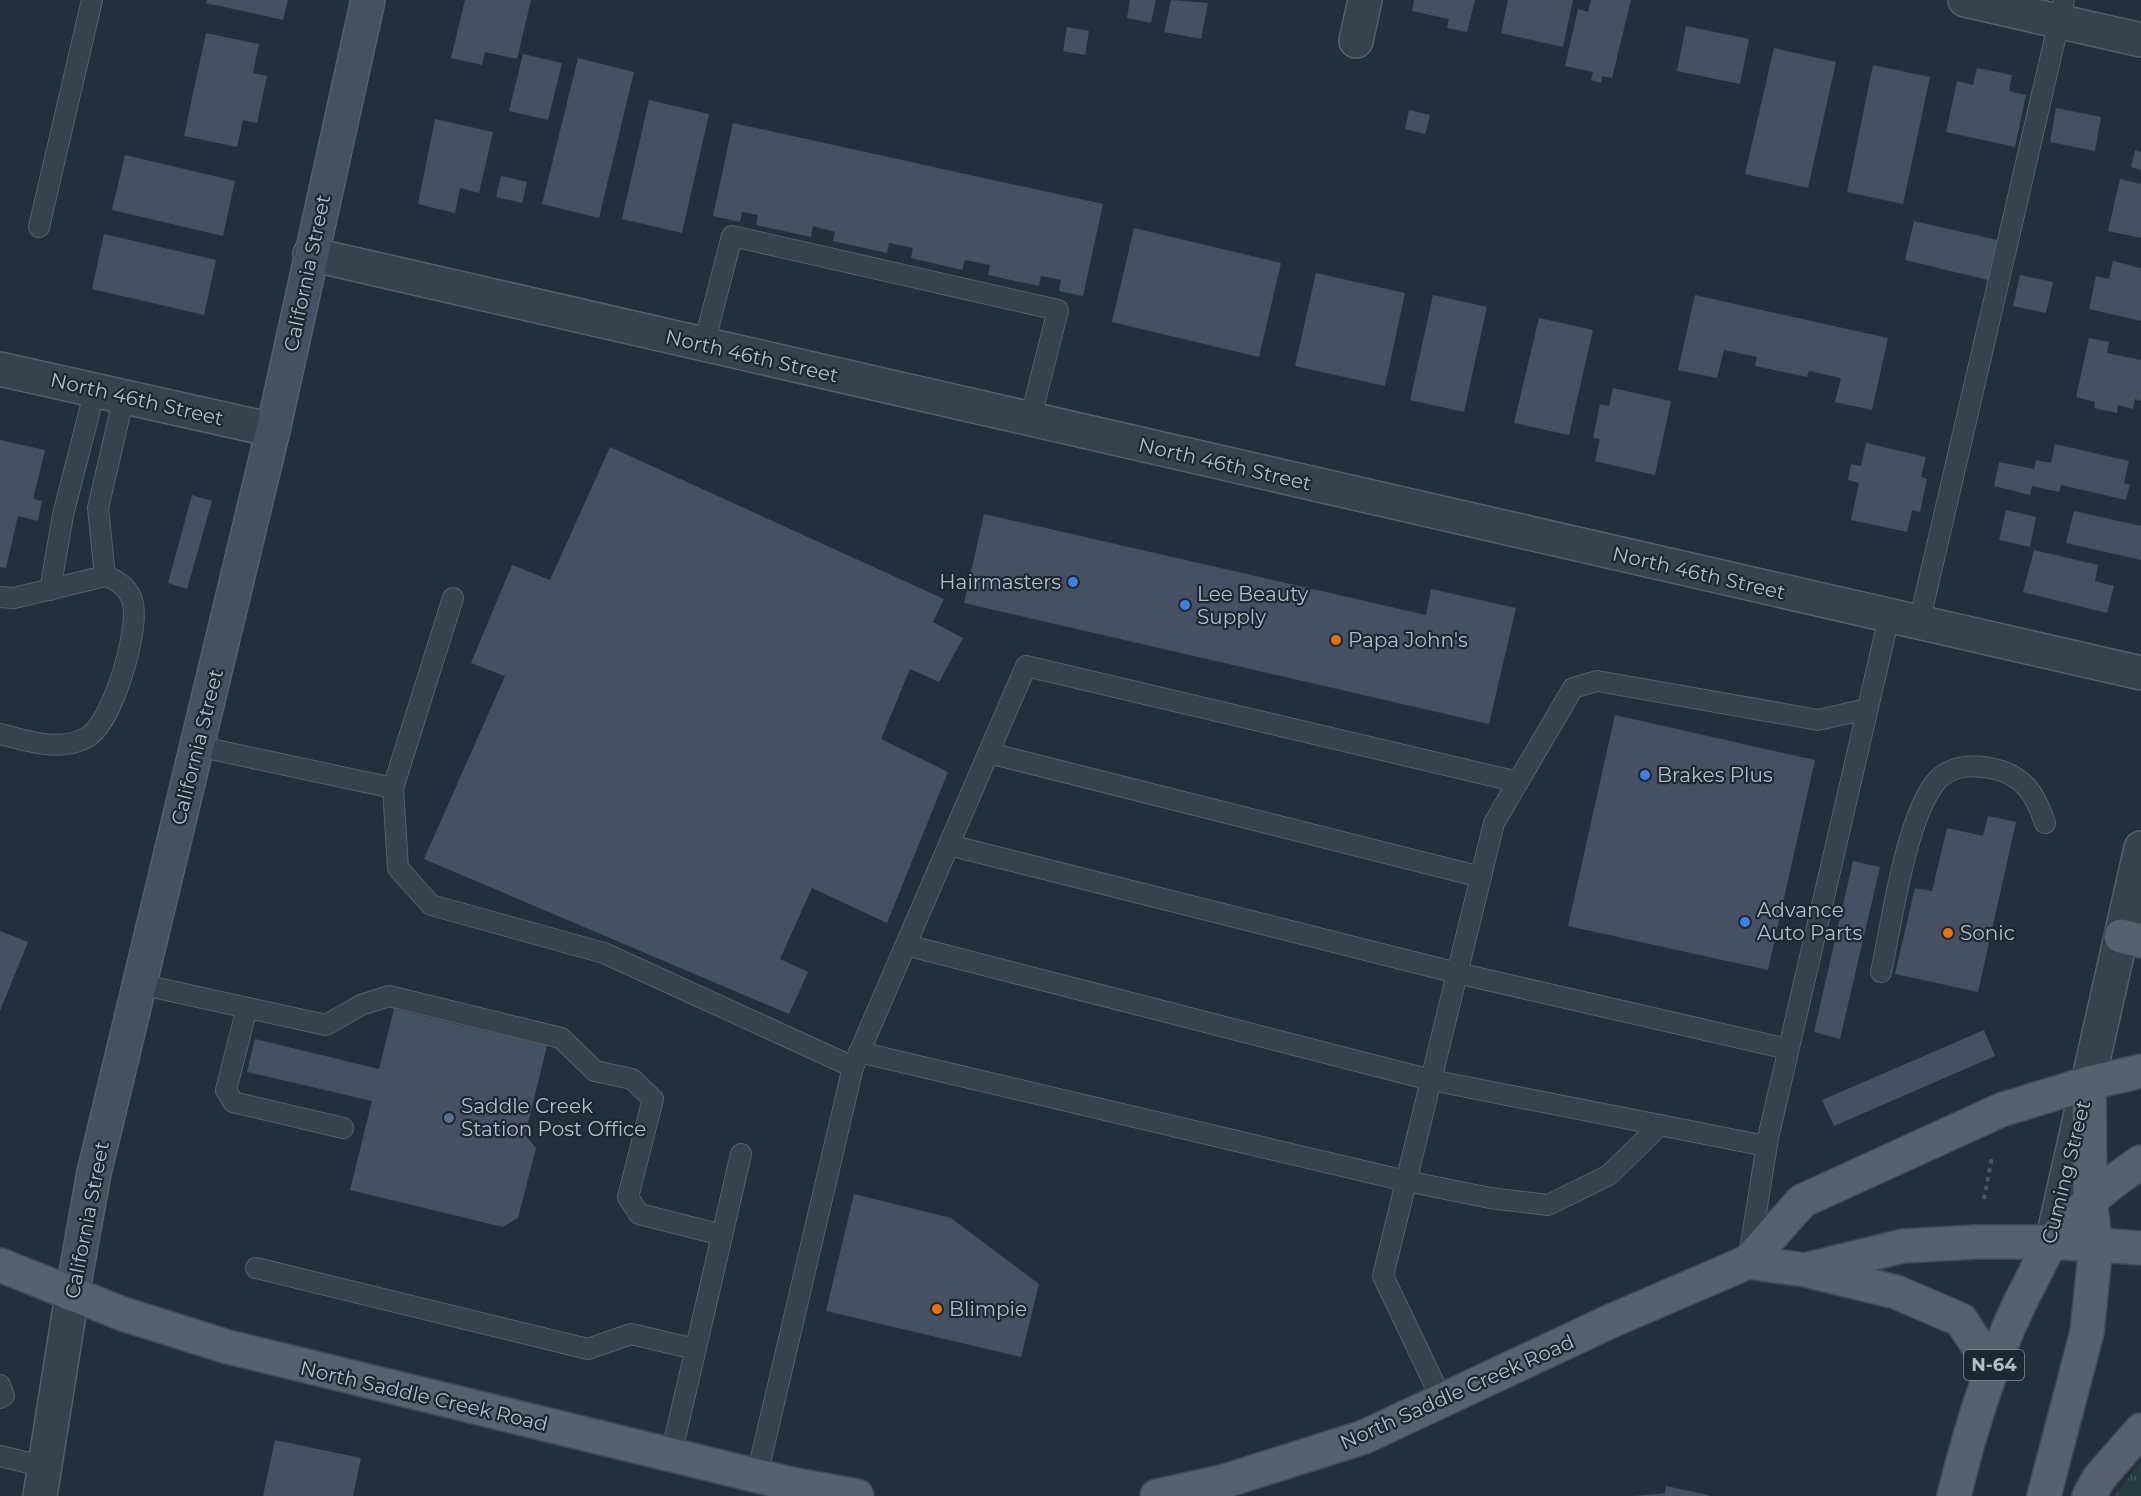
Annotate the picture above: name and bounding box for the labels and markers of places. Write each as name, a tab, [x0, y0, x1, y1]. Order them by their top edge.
place label: Hairmasters	[939, 570, 1061, 594]
marker: Hairmasters	[1066, 575, 1080, 589]
place label: Lee Beauty Supply	[1197, 582, 1309, 629]
marker: Lee Beauty Supply	[1178, 598, 1192, 612]
place label: Papa John's	[1348, 628, 1468, 652]
marker: Papa John's	[1329, 633, 1343, 647]
place label: Brakes Plus	[1657, 763, 1773, 787]
marker: Brakes Plus	[1638, 768, 1652, 782]
place label: Advance Auto Parts	[1757, 898, 1862, 945]
marker: Advance Auto Parts	[1738, 915, 1752, 929]
place label: Sonic	[1960, 921, 2015, 945]
marker: Sonic	[1941, 926, 1955, 940]
place label: Saddle Creek Station Post Office	[461, 1094, 646, 1141]
marker: Saddle Creek Station Post Office	[442, 1111, 456, 1125]
place label: Blimpie	[949, 1297, 1027, 1321]
marker: Blimpie	[930, 1302, 944, 1316]

